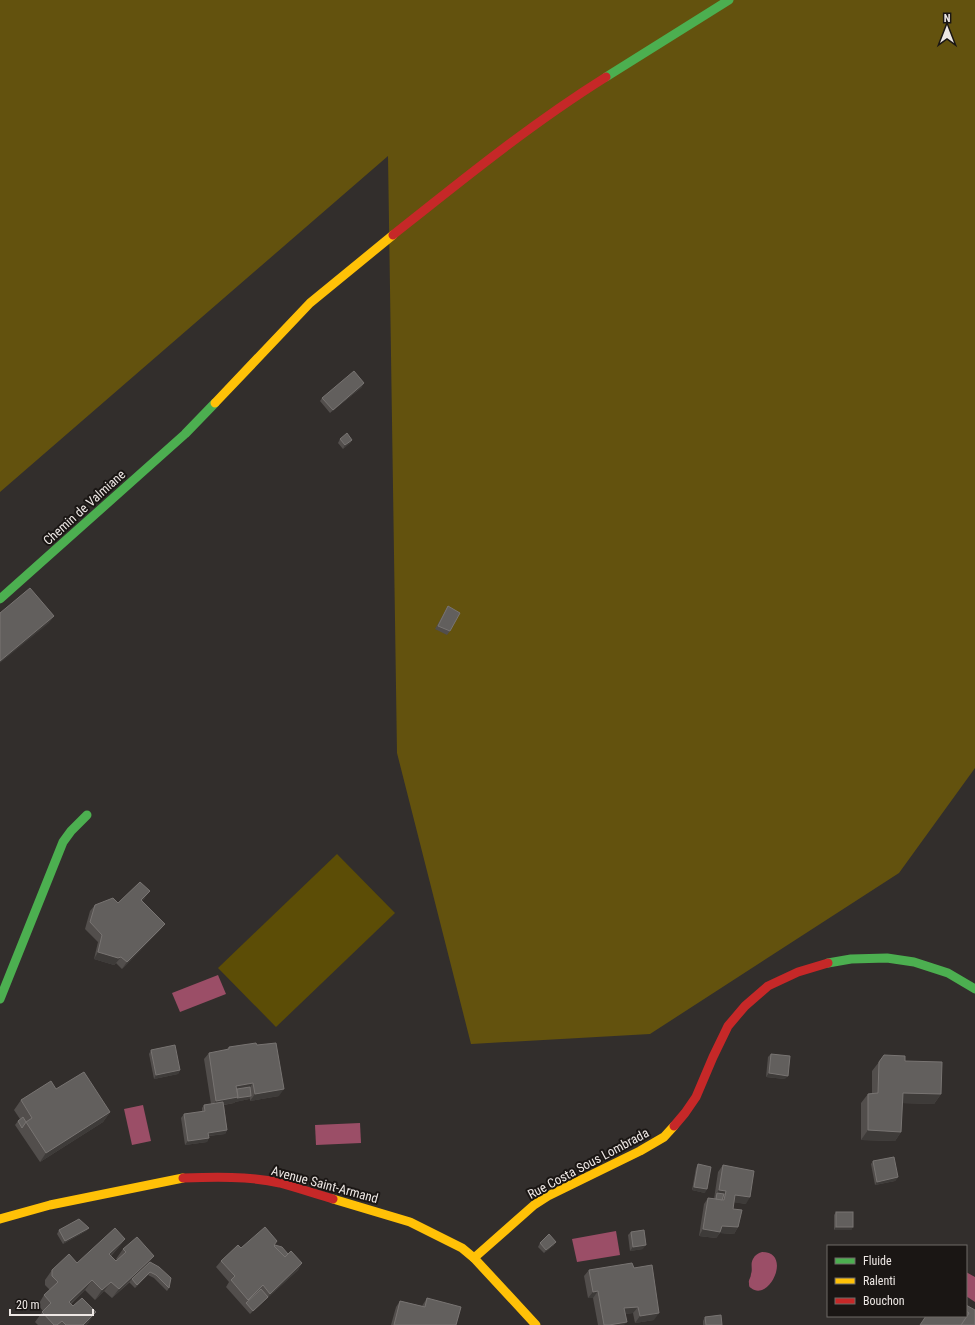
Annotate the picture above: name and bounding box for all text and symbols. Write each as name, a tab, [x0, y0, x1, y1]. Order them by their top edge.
north arrow	[927, 8, 967, 48]
text: N	[944, 12, 951, 25]
street label: Chemin de Valmiane	[40, 467, 128, 548]
street label: Rue Costa Sous Lombrada	[525, 1125, 651, 1202]
street label: Avenue Saint-Armand	[270, 1163, 380, 1206]
legend	[827, 1245, 967, 1317]
text: Fluide	[863, 1254, 892, 1268]
text: Ralenti	[863, 1274, 896, 1288]
scale bar	[10, 1291, 93, 1317]
text: Bouchon	[863, 1294, 905, 1308]
text: 20 m	[16, 1298, 40, 1312]

